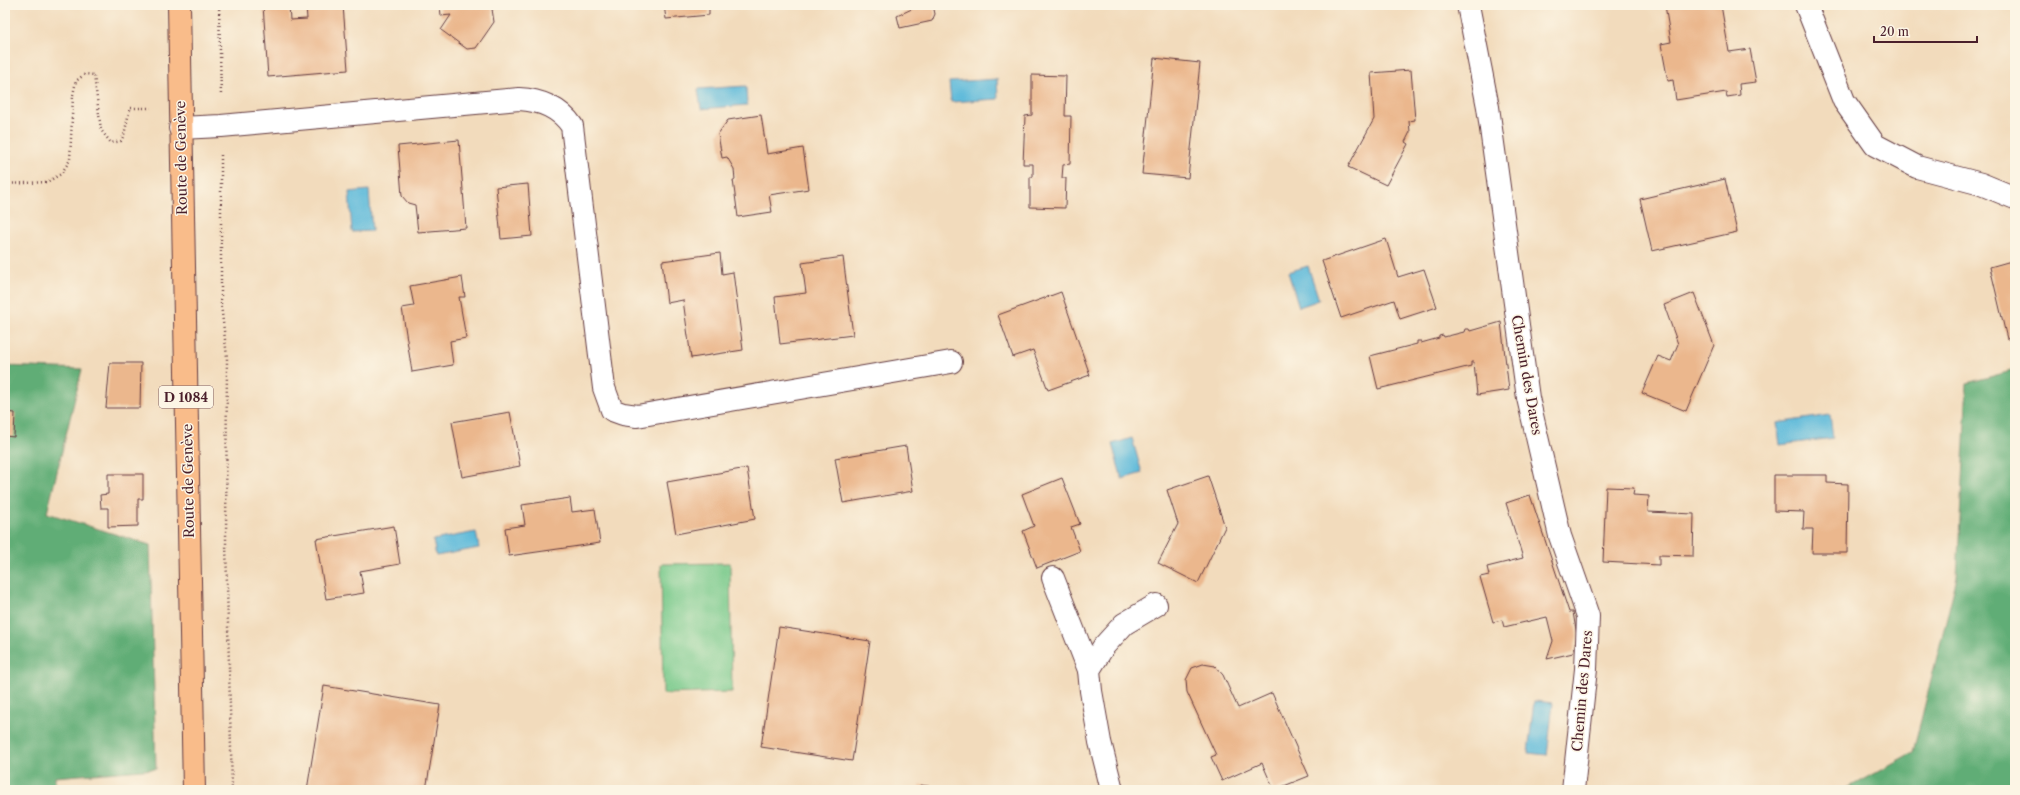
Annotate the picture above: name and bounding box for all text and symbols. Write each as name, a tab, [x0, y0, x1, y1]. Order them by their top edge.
scale bar	[1874, 18, 1977, 44]
text: 20 m	[1880, 24, 1909, 39]
street label: Route de Genève	[171, 100, 191, 215]
street label: Chemin des Dares	[1508, 313, 1546, 437]
road number: D 1084	[159, 386, 213, 408]
street label: Route de Genève	[178, 423, 198, 538]
street label: Chemin des Dares	[1568, 630, 1596, 752]

